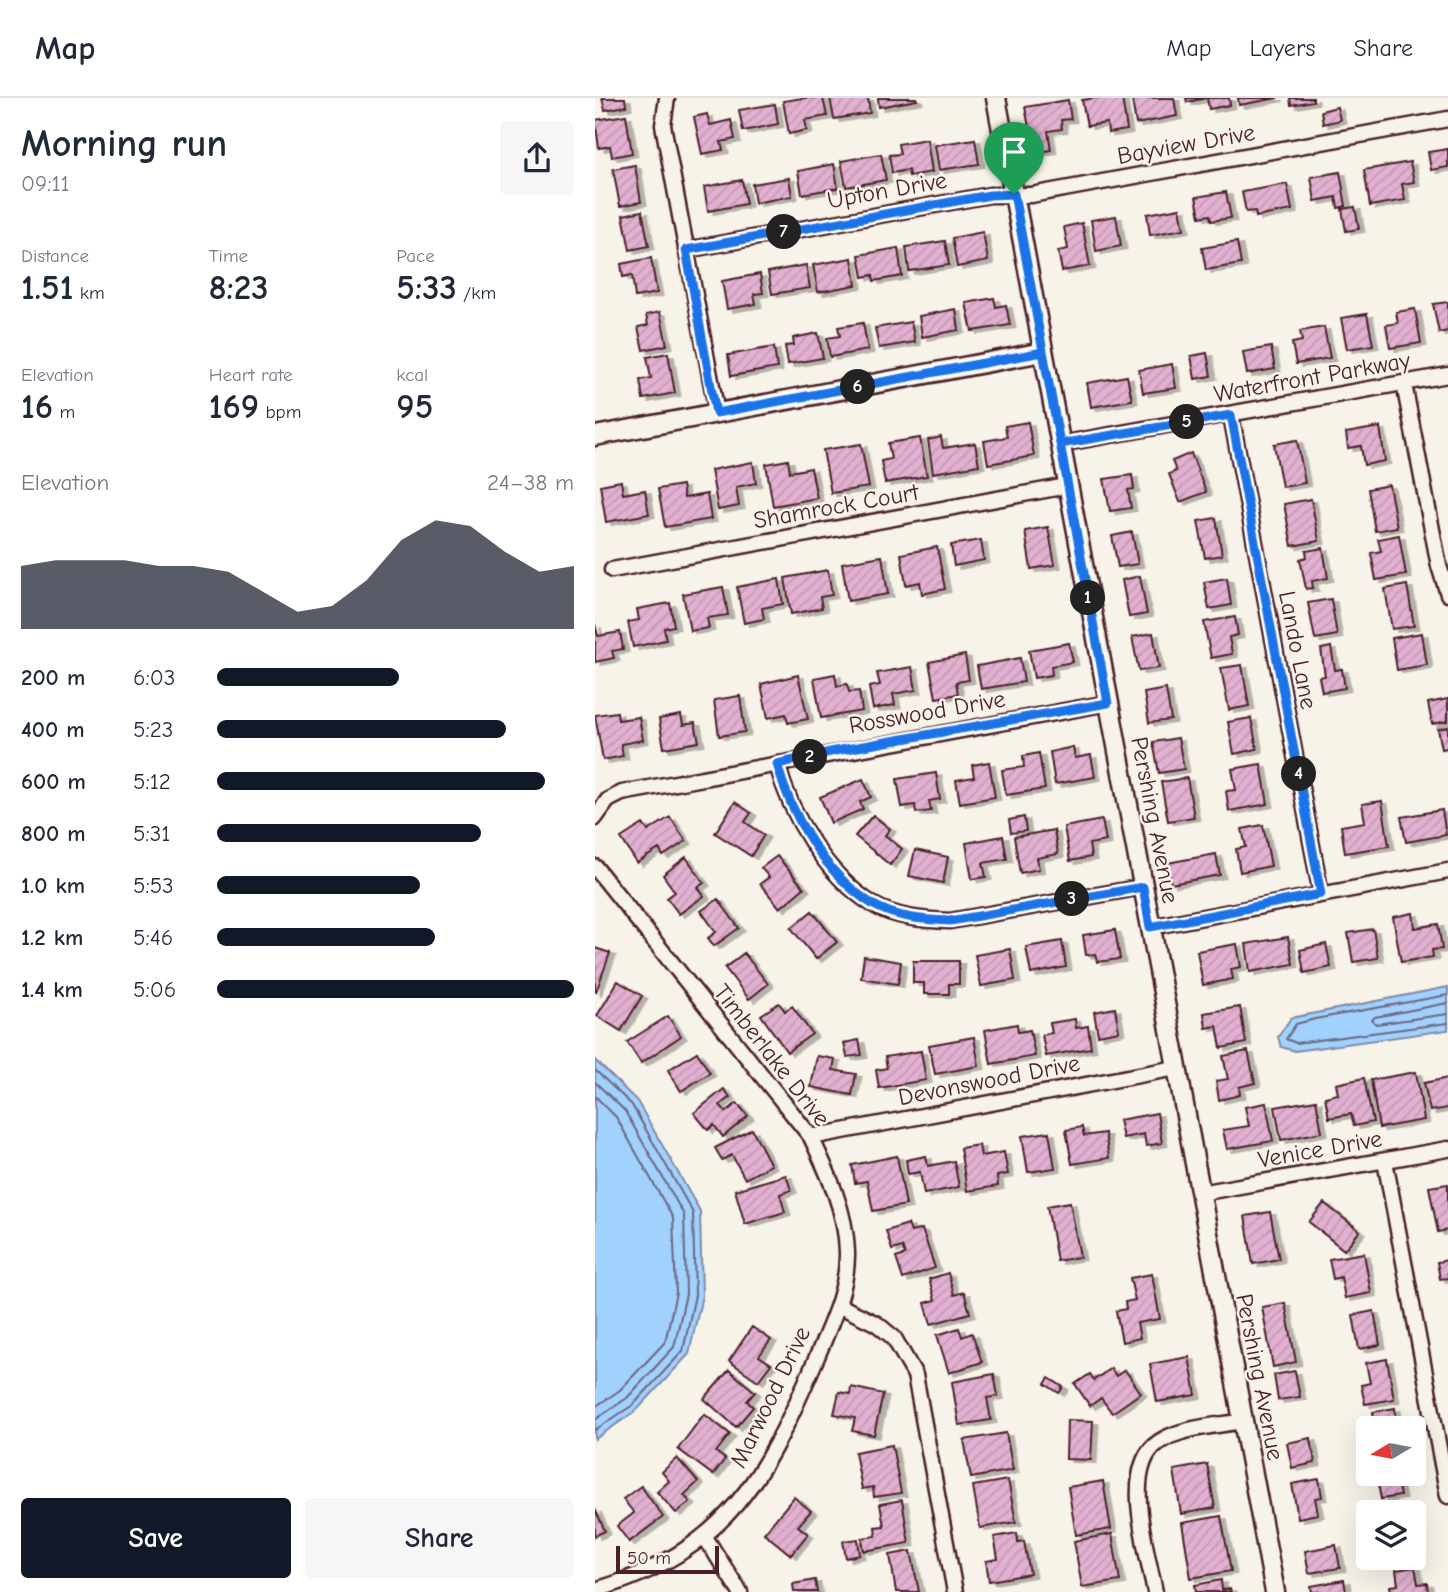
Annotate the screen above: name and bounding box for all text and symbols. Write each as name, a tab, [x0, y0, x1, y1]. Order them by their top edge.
text: Map	[35, 29, 96, 67]
text: Map	[1166, 34, 1212, 62]
text: Layers	[1250, 34, 1315, 62]
text: Share	[1353, 34, 1413, 62]
street label: Bayview Drive	[1115, 118, 1257, 170]
button: share	[500, 121, 574, 195]
text: Morning run	[21, 122, 227, 166]
pin	[984, 122, 1044, 194]
icon: arrive	[995, 133, 1033, 171]
street label: Upton Drive	[825, 166, 949, 214]
text: 09:11	[21, 170, 70, 197]
pin: 7	[767, 214, 801, 250]
text: 7	[779, 220, 788, 242]
text: Distance	[21, 245, 89, 267]
text: Time	[209, 245, 248, 267]
text: Pace	[396, 245, 435, 267]
text: 1.51	[21, 267, 73, 308]
text: 8:23	[209, 267, 269, 308]
text: 5:33	[396, 267, 457, 308]
text: km	[73, 282, 105, 304]
text: /km	[457, 282, 496, 304]
street label: Waterfront Parkway	[1212, 346, 1413, 408]
text: Elevation	[21, 364, 94, 386]
text: Heart rate	[209, 364, 292, 386]
text: kcal	[396, 364, 428, 386]
pin: 6	[841, 370, 875, 404]
text: 6	[853, 375, 862, 397]
text: 16	[21, 386, 53, 427]
text: 169	[209, 386, 259, 427]
text: 95	[396, 386, 433, 427]
text: m	[53, 401, 75, 423]
text: bpm	[259, 401, 301, 423]
pin: 5	[1169, 404, 1205, 440]
text: 5	[1181, 410, 1192, 432]
text: Elevation	[21, 469, 109, 496]
text: 24–38 m	[487, 469, 574, 496]
street label: Shamrock Court	[751, 477, 922, 534]
pin: 1	[1071, 580, 1105, 616]
text: 1	[1084, 586, 1091, 608]
street label: Lando Lane	[1273, 588, 1323, 712]
text: 200 m	[21, 664, 85, 691]
text: 6:03	[133, 664, 175, 691]
street label: Rosswood Drive	[847, 684, 1007, 740]
text: 400 m	[21, 716, 85, 743]
text: 5:23	[133, 716, 173, 743]
street label: Pershing Avenue	[1125, 734, 1185, 906]
pin: 2	[793, 740, 827, 774]
text: 2	[805, 745, 814, 767]
pin: 4	[1281, 756, 1317, 792]
text: 4	[1294, 762, 1303, 784]
text: 600 m	[21, 768, 86, 795]
text: 5:12	[133, 768, 171, 795]
text: 800 m	[21, 820, 86, 847]
text: 5:31	[133, 820, 170, 847]
text: 1.0 km	[21, 872, 85, 899]
text: 5:53	[133, 872, 174, 899]
pin: 3	[1055, 882, 1089, 916]
text: 3	[1067, 887, 1076, 909]
text: 1.2 km	[21, 924, 83, 951]
text: 5:46	[133, 924, 173, 951]
text: 1.4 km	[21, 976, 83, 1003]
text: 5:06	[133, 976, 176, 1003]
street label: Timberlake Drive	[708, 978, 836, 1132]
street label: Devonswood Drive	[896, 1049, 1082, 1111]
street label: Venice Drive	[1256, 1124, 1384, 1174]
street label: Pershing Avenue	[1230, 1291, 1290, 1463]
street label: Marwood Drive	[724, 1322, 816, 1472]
north arrow	[1356, 1416, 1426, 1486]
map controls	[1356, 1416, 1426, 1570]
button: Save	[21, 1498, 291, 1578]
button: Share	[305, 1498, 574, 1578]
button: layers	[1356, 1500, 1426, 1570]
scale bar	[616, 1543, 719, 1575]
text: 50 m	[627, 1547, 671, 1569]

